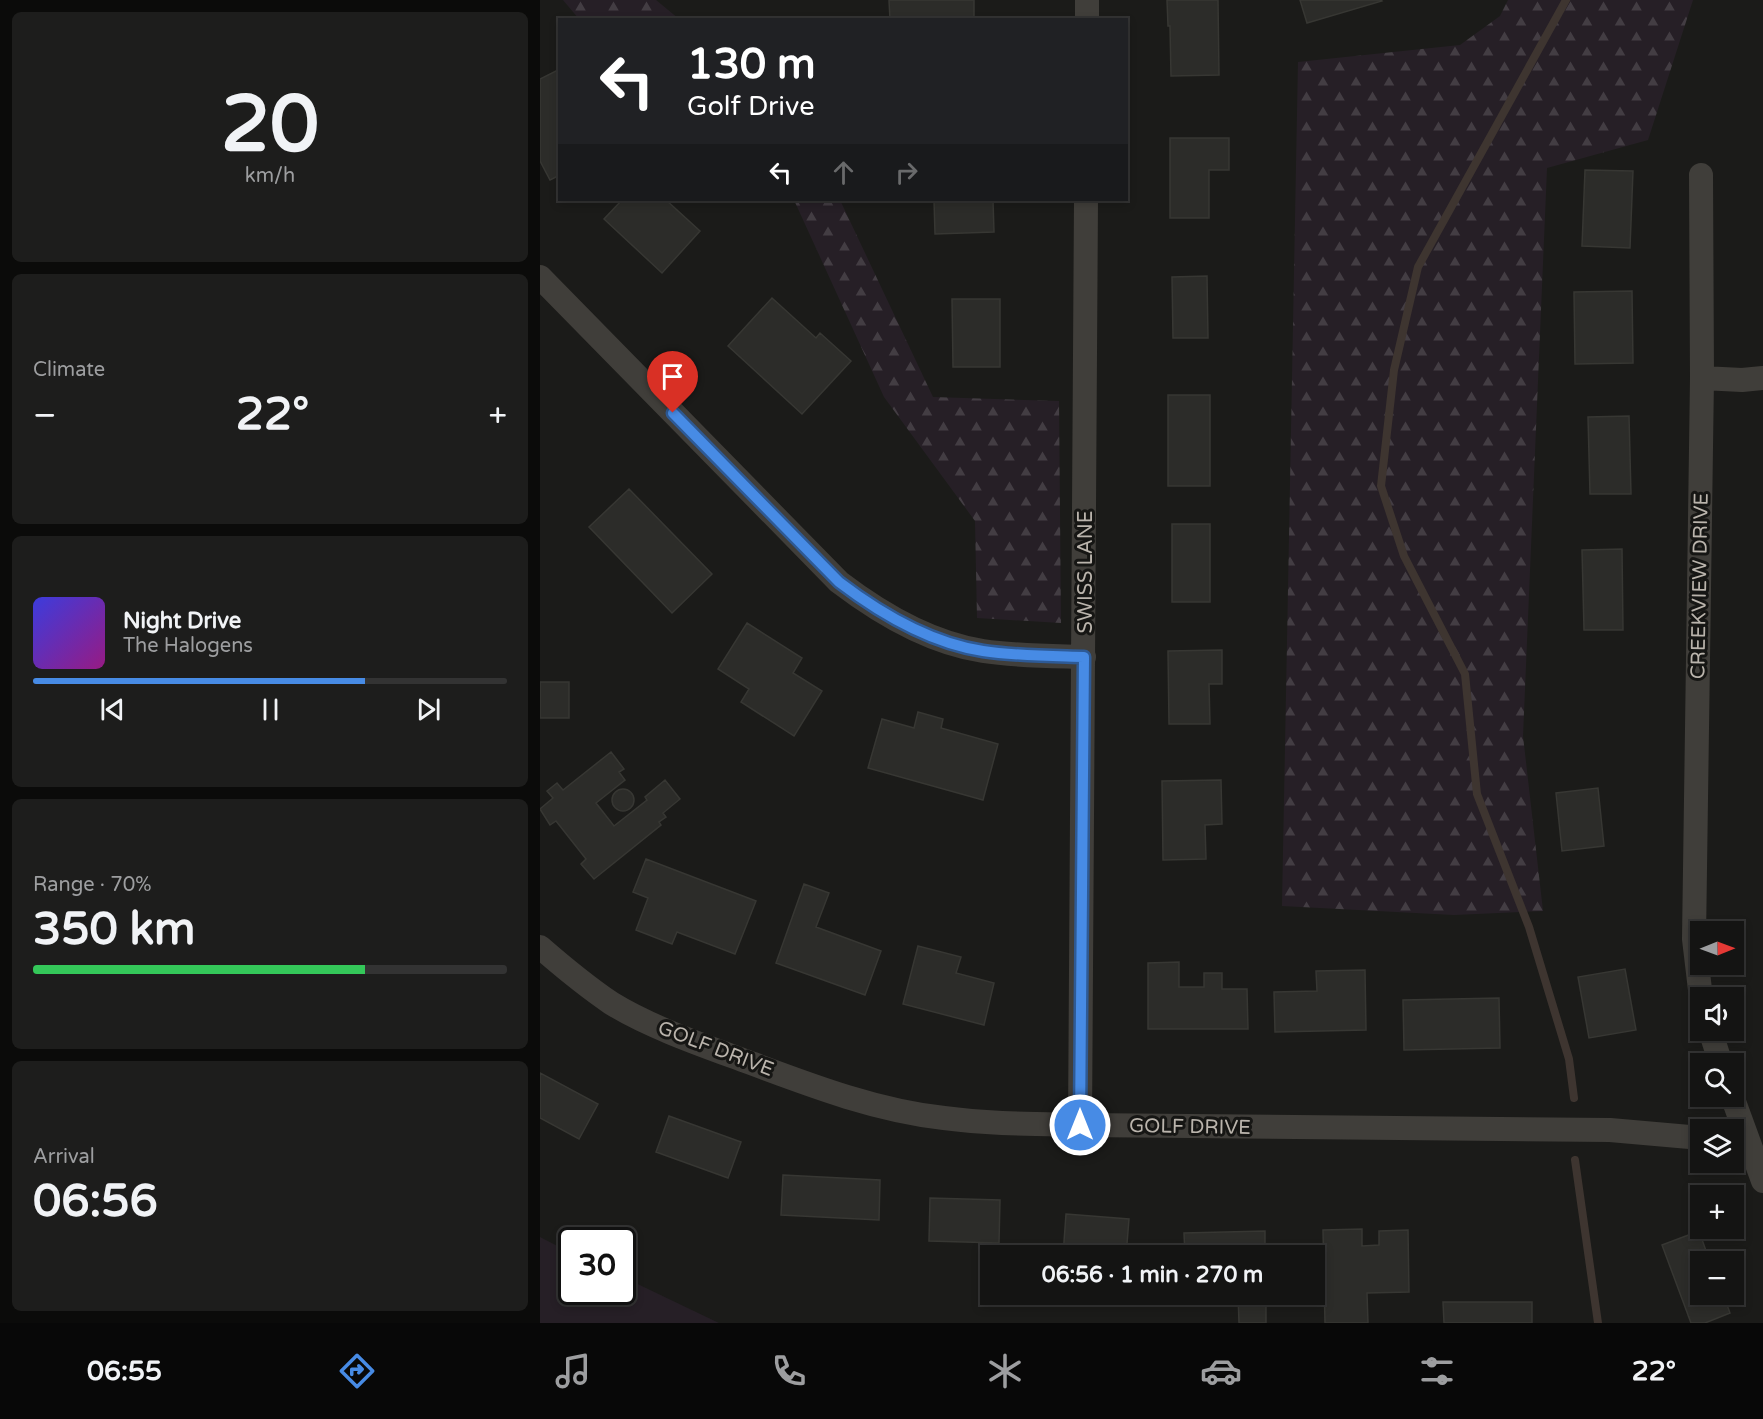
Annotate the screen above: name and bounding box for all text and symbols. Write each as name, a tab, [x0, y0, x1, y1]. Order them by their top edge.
text: 130 m	[687, 39, 816, 90]
icon: left	[588, 42, 666, 120]
text: 20	[221, 78, 319, 172]
text: Golf Drive	[687, 90, 814, 123]
icon: left	[764, 156, 797, 189]
icon: ahead	[827, 156, 860, 189]
icon: right	[890, 156, 923, 189]
text: km/h	[245, 164, 295, 188]
pin	[647, 351, 698, 413]
text: Climate	[33, 358, 105, 382]
icon: arrive	[656, 360, 689, 393]
text: 22°	[236, 388, 309, 442]
text: −	[33, 396, 57, 435]
text: +	[488, 396, 507, 435]
street label: CREEKVIEW DRIVE	[1686, 493, 1714, 679]
street label: SWISS LANE	[1074, 511, 1098, 633]
text: Night Drive	[123, 608, 241, 634]
text: The Halogens	[123, 634, 253, 658]
icon: previous	[96, 693, 129, 726]
icon: pause	[254, 693, 287, 726]
icon: next	[412, 693, 445, 726]
text: Range · 70%	[33, 873, 152, 897]
text: 350 km	[33, 903, 195, 957]
north arrow	[1690, 921, 1744, 975]
map controls	[1690, 921, 1744, 1305]
button: sound	[1690, 987, 1744, 1041]
street label: GOLF DRIVE	[654, 1016, 777, 1082]
button: search	[1690, 1053, 1744, 1107]
position arrow	[1048, 1093, 1112, 1157]
street label: GOLF DRIVE	[1129, 1114, 1251, 1140]
button: layers	[1690, 1119, 1744, 1173]
text: Arrival	[33, 1145, 95, 1169]
text: 06:56	[33, 1175, 158, 1229]
button: +	[1690, 1185, 1744, 1239]
speed limit sign: 30	[558, 1227, 636, 1305]
button: −	[1690, 1251, 1744, 1305]
text: 06:56 · 1 min · 270 m	[1042, 1262, 1263, 1288]
icon: directions	[336, 1350, 378, 1392]
icon: music	[552, 1350, 594, 1392]
icon: phone	[768, 1350, 810, 1392]
icon: climate	[984, 1350, 1026, 1392]
icon: car	[1200, 1350, 1242, 1392]
icon: filters	[1416, 1350, 1458, 1392]
text: 06:55	[87, 1355, 162, 1388]
text: 22°	[1632, 1355, 1676, 1388]

